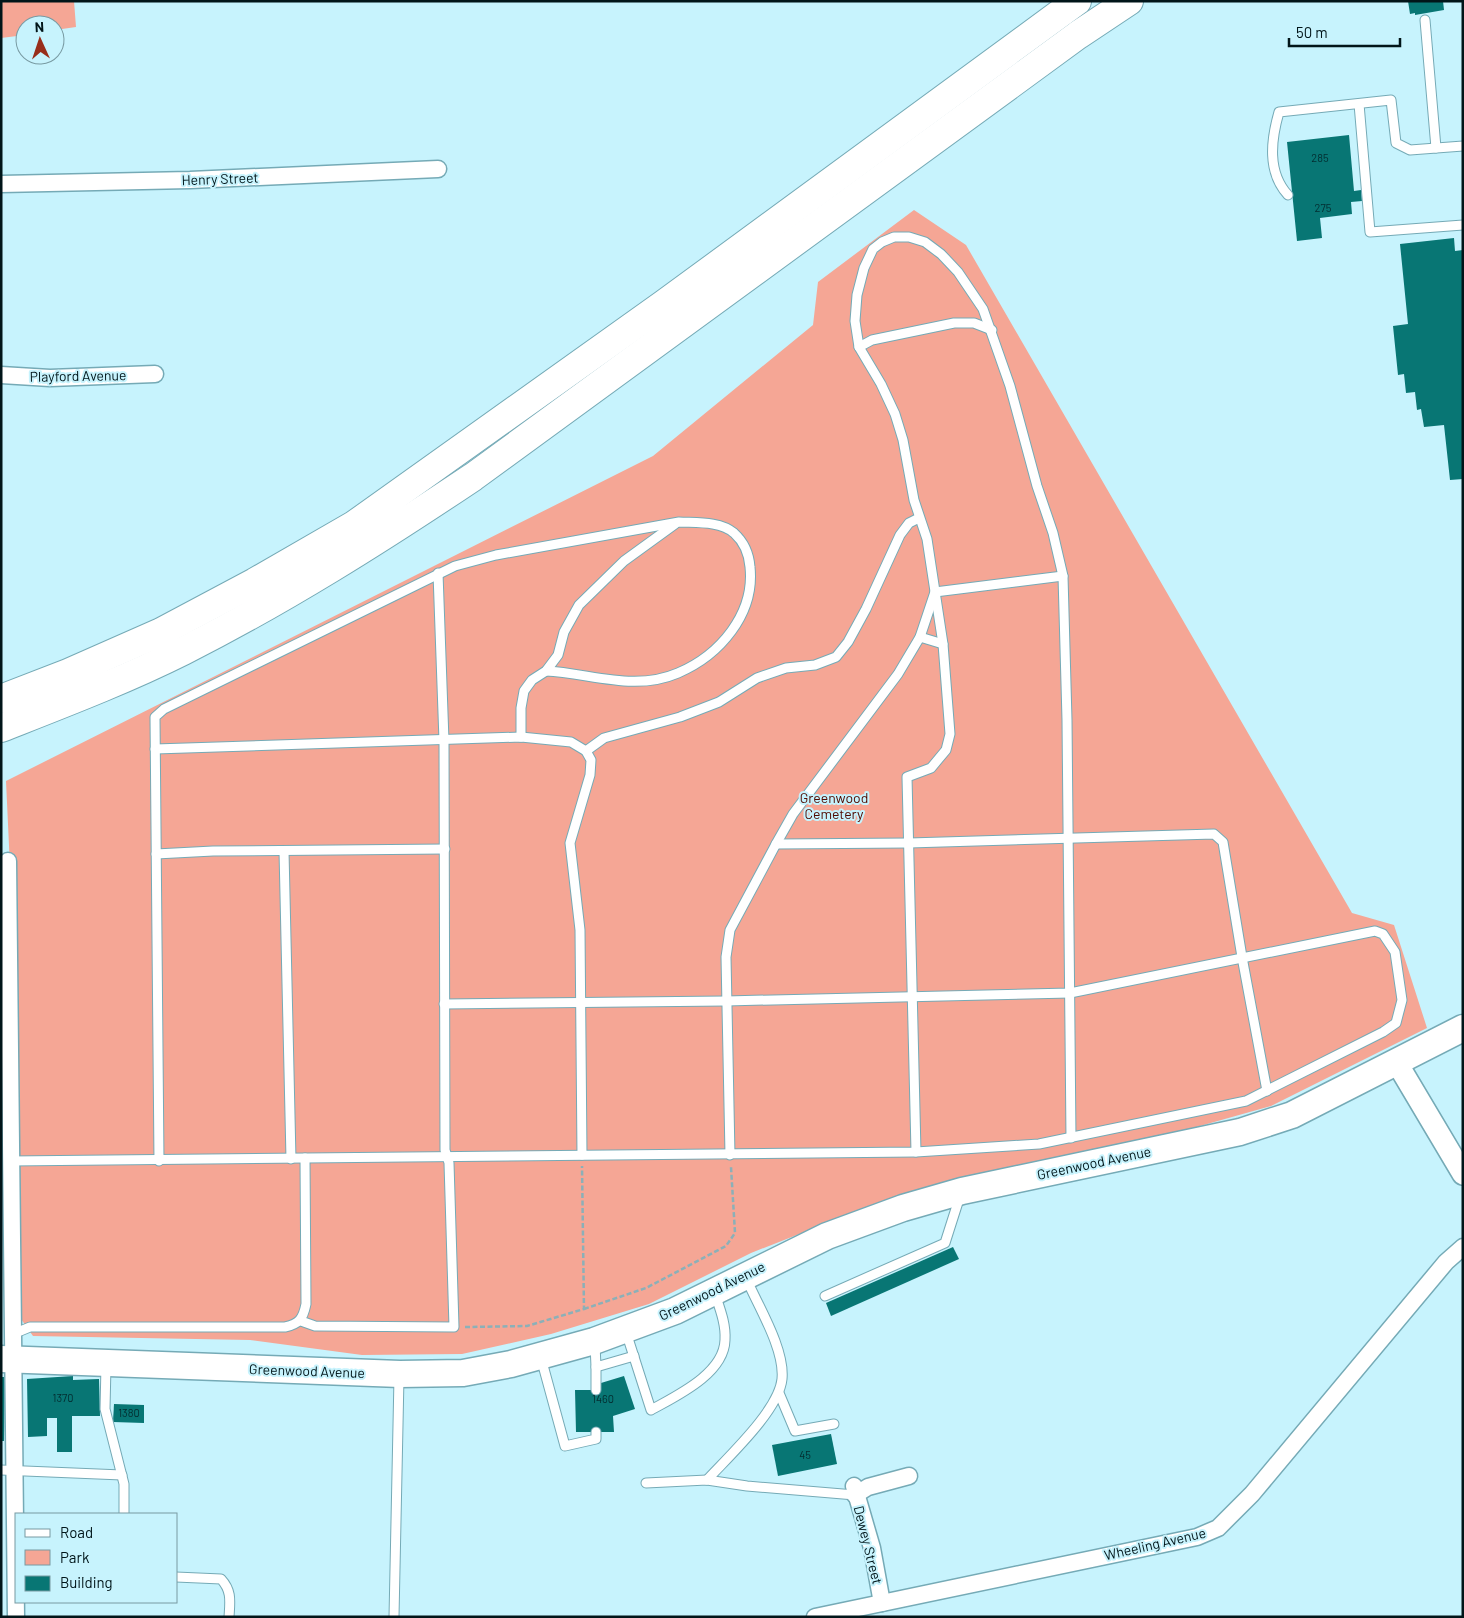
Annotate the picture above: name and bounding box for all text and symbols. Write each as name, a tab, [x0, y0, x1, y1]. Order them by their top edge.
north arrow	[15, 15, 65, 65]
scale bar	[1289, 15, 1400, 47]
text: N	[34, 18, 44, 35]
text: 50 m	[1296, 23, 1328, 41]
house number: 285	[1311, 151, 1329, 164]
street label: Henry Street	[181, 169, 259, 188]
house number: 275	[1315, 201, 1332, 214]
street label: Playford Avenue	[29, 366, 127, 385]
park label: Greenwood Cemetery	[800, 789, 868, 822]
street label: Greenwood Avenue	[1035, 1142, 1152, 1183]
street label: Greenwood Avenue	[656, 1257, 768, 1324]
street label: Greenwood Avenue	[249, 1360, 365, 1381]
house number: 1370	[53, 1391, 73, 1404]
house number: 1460	[592, 1392, 614, 1405]
house number: 1380	[118, 1406, 140, 1419]
house number: 45	[799, 1448, 811, 1461]
street label: Dewey Street	[850, 1504, 886, 1586]
legend	[15, 1513, 178, 1603]
text: Road	[60, 1523, 93, 1541]
street label: Wheeling Avenue	[1102, 1524, 1207, 1563]
text: Park	[60, 1548, 90, 1566]
text: Building	[60, 1573, 113, 1591]

